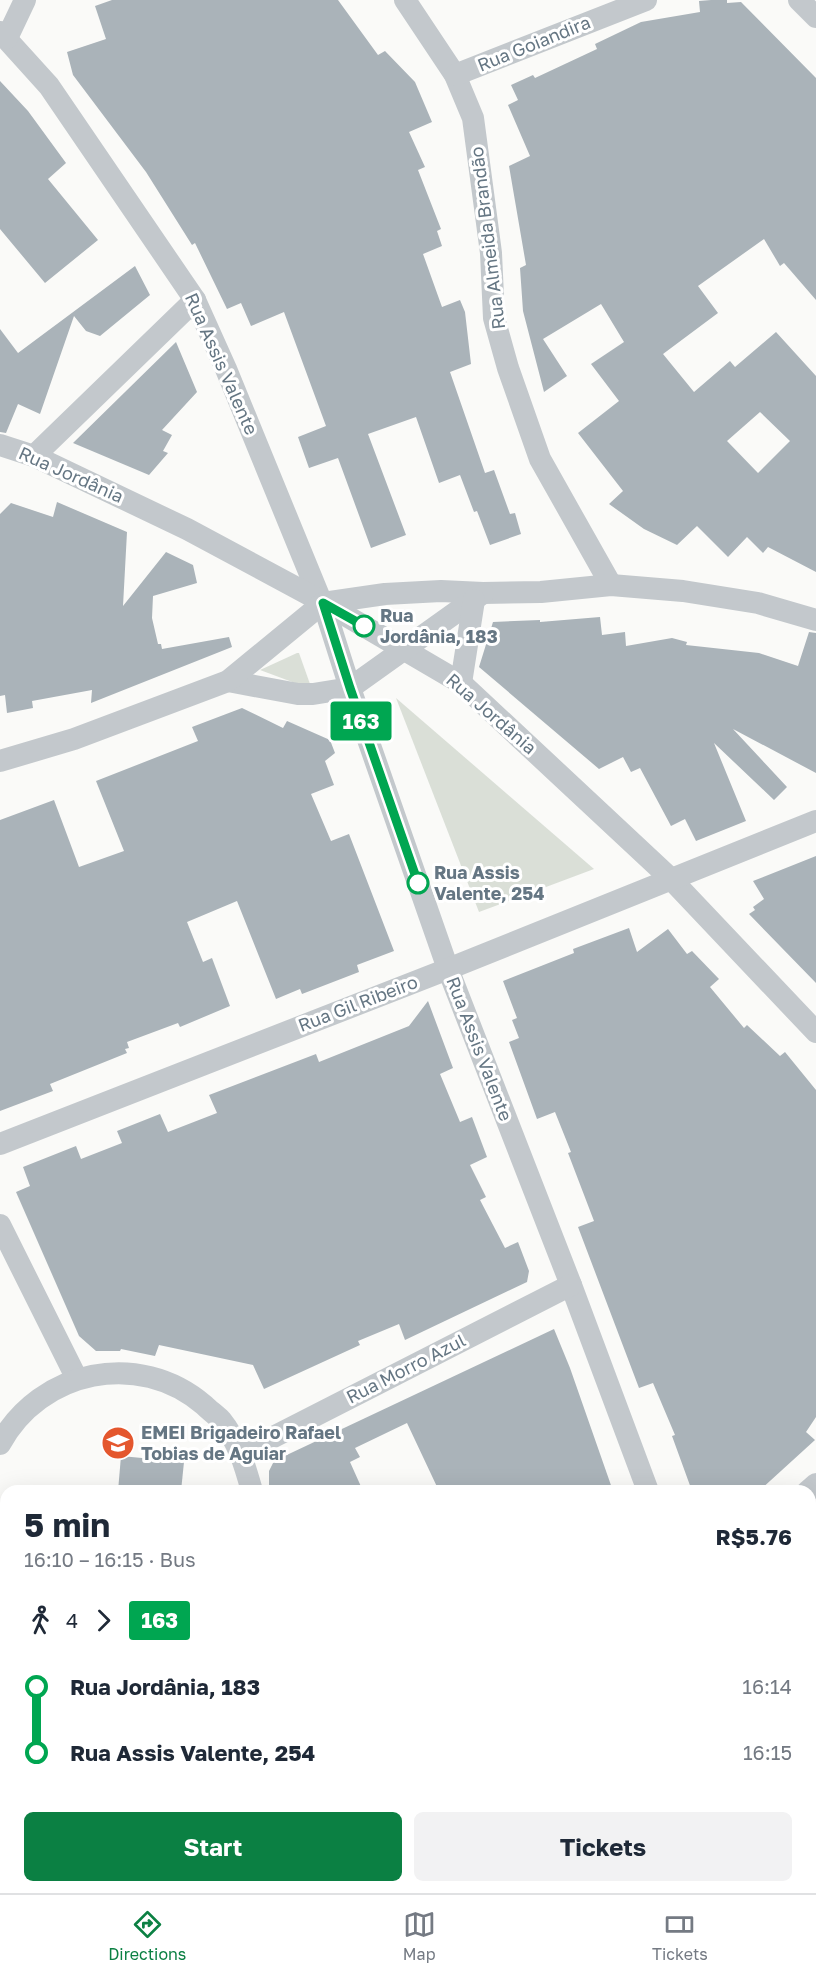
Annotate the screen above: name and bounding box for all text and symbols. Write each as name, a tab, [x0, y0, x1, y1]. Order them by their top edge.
street label: Rua Goiandira	[474, 10, 593, 76]
street label: Rua Almeida Brandão	[465, 145, 509, 331]
street label: Rua Assis Valente	[181, 289, 263, 438]
street label: Rua Jordânia	[16, 441, 127, 507]
place label: Rua Jordânia, 183	[380, 604, 498, 647]
marker: Rua Jordânia, 183	[353, 615, 375, 637]
street label: Rua Jordânia	[442, 668, 541, 758]
line badge: 163	[326, 702, 395, 740]
text: 163	[343, 708, 379, 734]
place label: Rua Assis Valente, 254	[434, 861, 544, 904]
marker: Rua Assis Valente, 254	[407, 872, 429, 894]
street label: Rua Gil Ribeiro	[295, 970, 421, 1036]
street label: Rua Assis Valente	[442, 973, 518, 1124]
street label: Rua Morro Azul	[342, 1328, 469, 1408]
place label: EMEI Brigadeiro Rafael Tobias de Aguiar	[141, 1421, 341, 1464]
school or university icon: EMEI Brigadeiro Rafael Tobias de Aguiar	[100, 1425, 136, 1461]
text: 5 min	[24, 1505, 110, 1544]
text: R$5.76	[716, 1523, 792, 1550]
text: 16:10 – 16:15 · Bus	[24, 1547, 196, 1571]
icon: walk	[24, 1604, 57, 1637]
icon: forward	[87, 1604, 120, 1637]
text: 163	[141, 1607, 178, 1633]
text: 4	[66, 1608, 78, 1632]
text: Rua Jordânia, 183	[70, 1673, 260, 1700]
text: 16:14	[742, 1674, 792, 1698]
text: Rua Assis Valente, 254	[70, 1739, 315, 1766]
text: 16:15	[743, 1740, 792, 1764]
button: Start	[24, 1812, 402, 1881]
button: Tickets	[414, 1812, 792, 1881]
tab: Directions	[108, 1908, 186, 1964]
tab: Map	[403, 1908, 436, 1964]
tab: Tickets	[652, 1908, 708, 1964]

